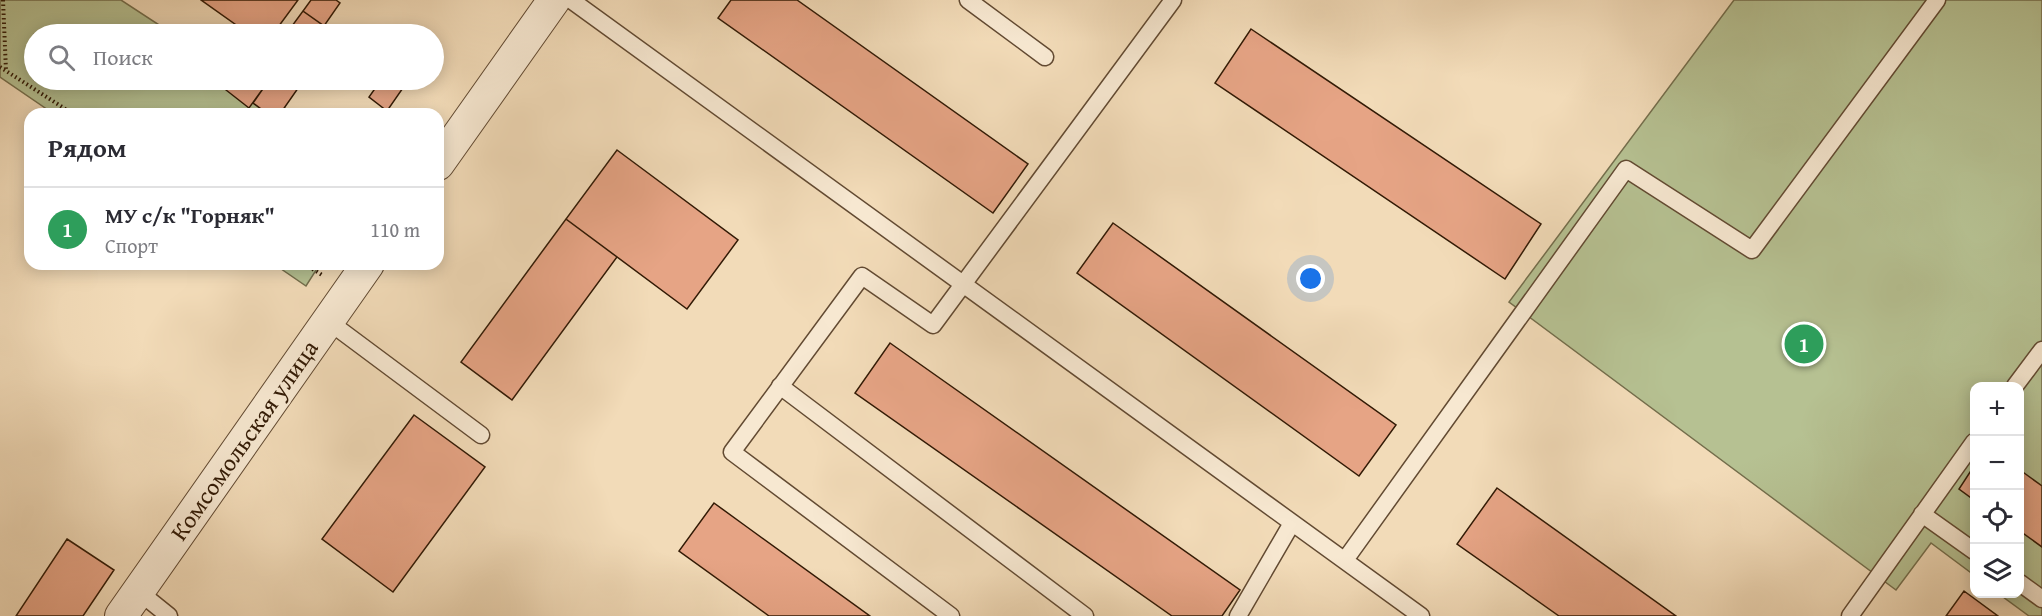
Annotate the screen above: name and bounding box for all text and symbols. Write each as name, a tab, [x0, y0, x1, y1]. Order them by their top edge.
search box	[24, 24, 444, 90]
icon: search	[45, 41, 78, 74]
text: Поиск	[93, 41, 153, 73]
text: Рядом	[48, 128, 126, 167]
text: МУ с/к "Горняк"	[105, 199, 275, 231]
text: 1	[62, 215, 73, 244]
text: 110 m	[370, 215, 420, 244]
text: Спорт	[105, 231, 158, 260]
your location	[1296, 264, 1325, 293]
pin: 1	[1784, 322, 1824, 366]
street label: Комсомольская улица	[161, 332, 327, 547]
map controls	[1970, 382, 2024, 598]
button: +	[1970, 382, 2024, 436]
button: −	[1970, 436, 2024, 490]
button: locate	[1970, 490, 2024, 544]
button: layers	[1970, 544, 2024, 598]

